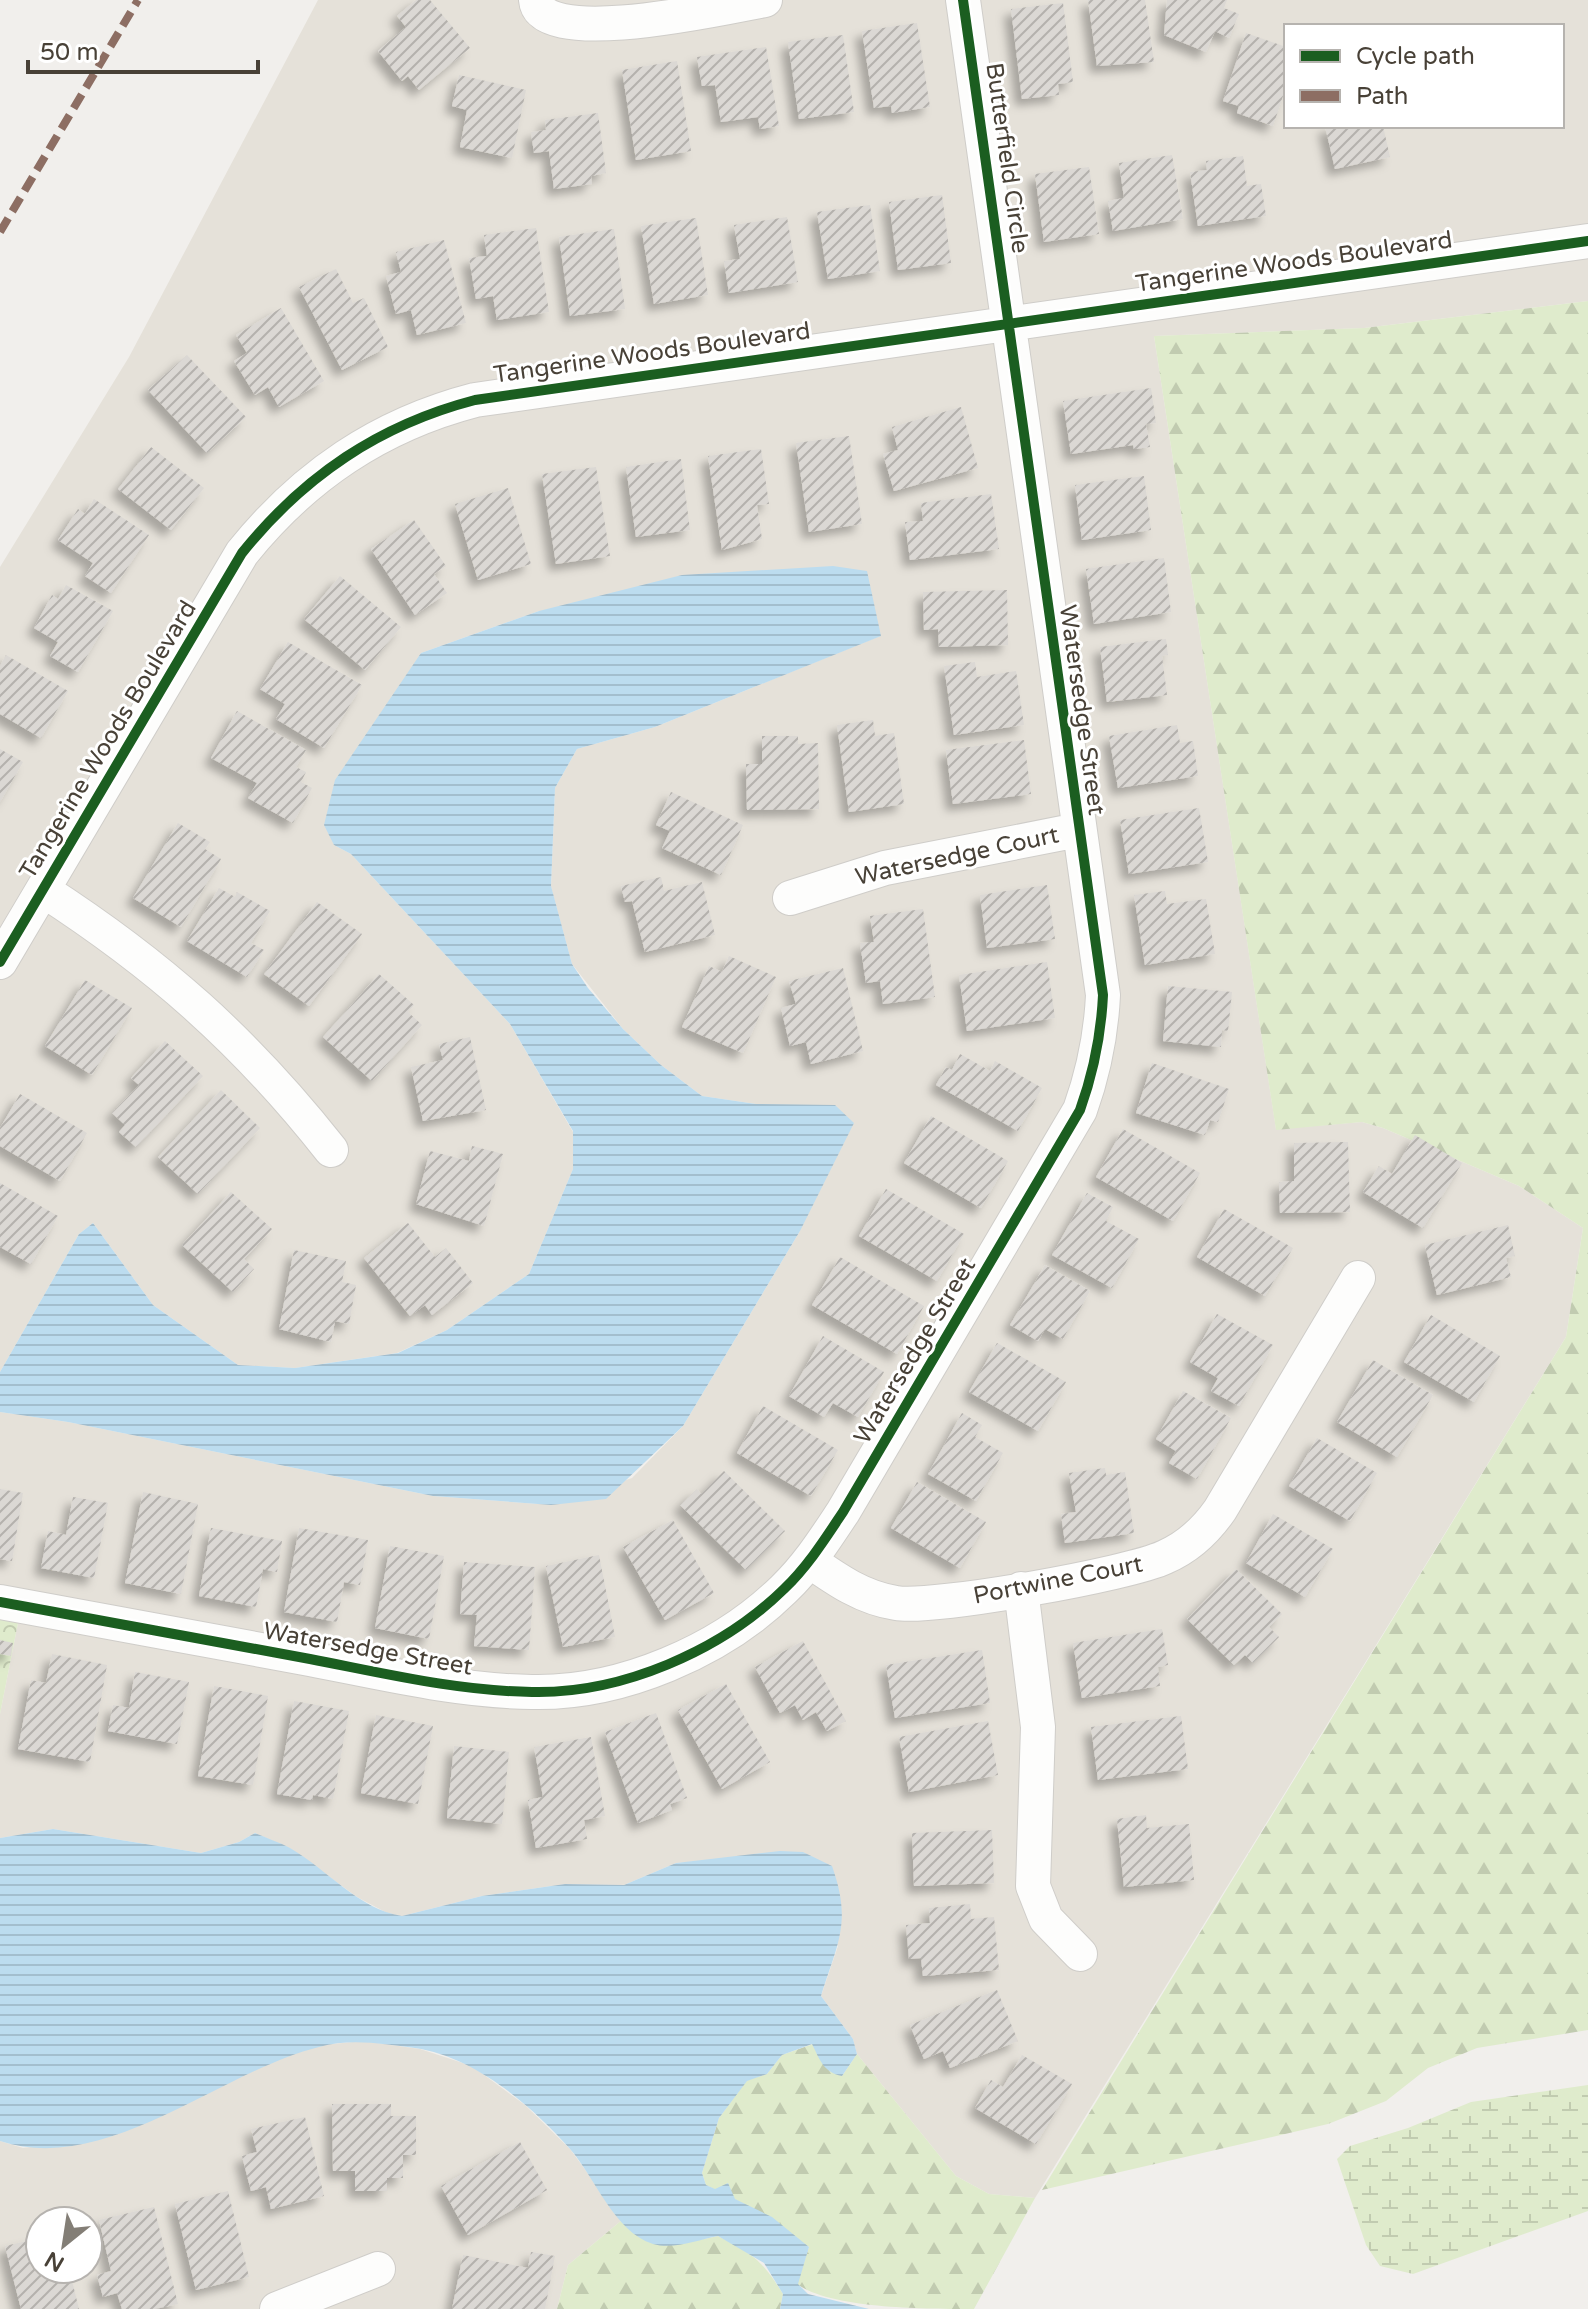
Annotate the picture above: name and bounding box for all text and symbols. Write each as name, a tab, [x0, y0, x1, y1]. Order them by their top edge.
scale bar	[28, 24, 258, 74]
legend	[1284, 24, 1564, 128]
text: 50 m	[40, 38, 98, 67]
text: Cycle path	[1356, 42, 1475, 71]
street label: Butterfield Circle	[979, 61, 1035, 255]
text: Path	[1356, 82, 1409, 111]
street label: Tangerine Woods Boulevard	[1134, 225, 1454, 299]
street label: Tangerine Woods Boulevard	[492, 316, 812, 390]
street label: Tangerine Woods Boulevard	[13, 596, 203, 884]
street label: Watersedge Street	[1053, 603, 1111, 817]
street label: Watersedge Court	[853, 820, 1061, 892]
street label: Watersedge Street	[848, 1253, 982, 1449]
street label: Portwine Court	[971, 1549, 1145, 1611]
street label: Watersedge Street	[261, 1616, 475, 1682]
north arrow	[24, 2205, 104, 2285]
text: N	[40, 2246, 69, 2277]

